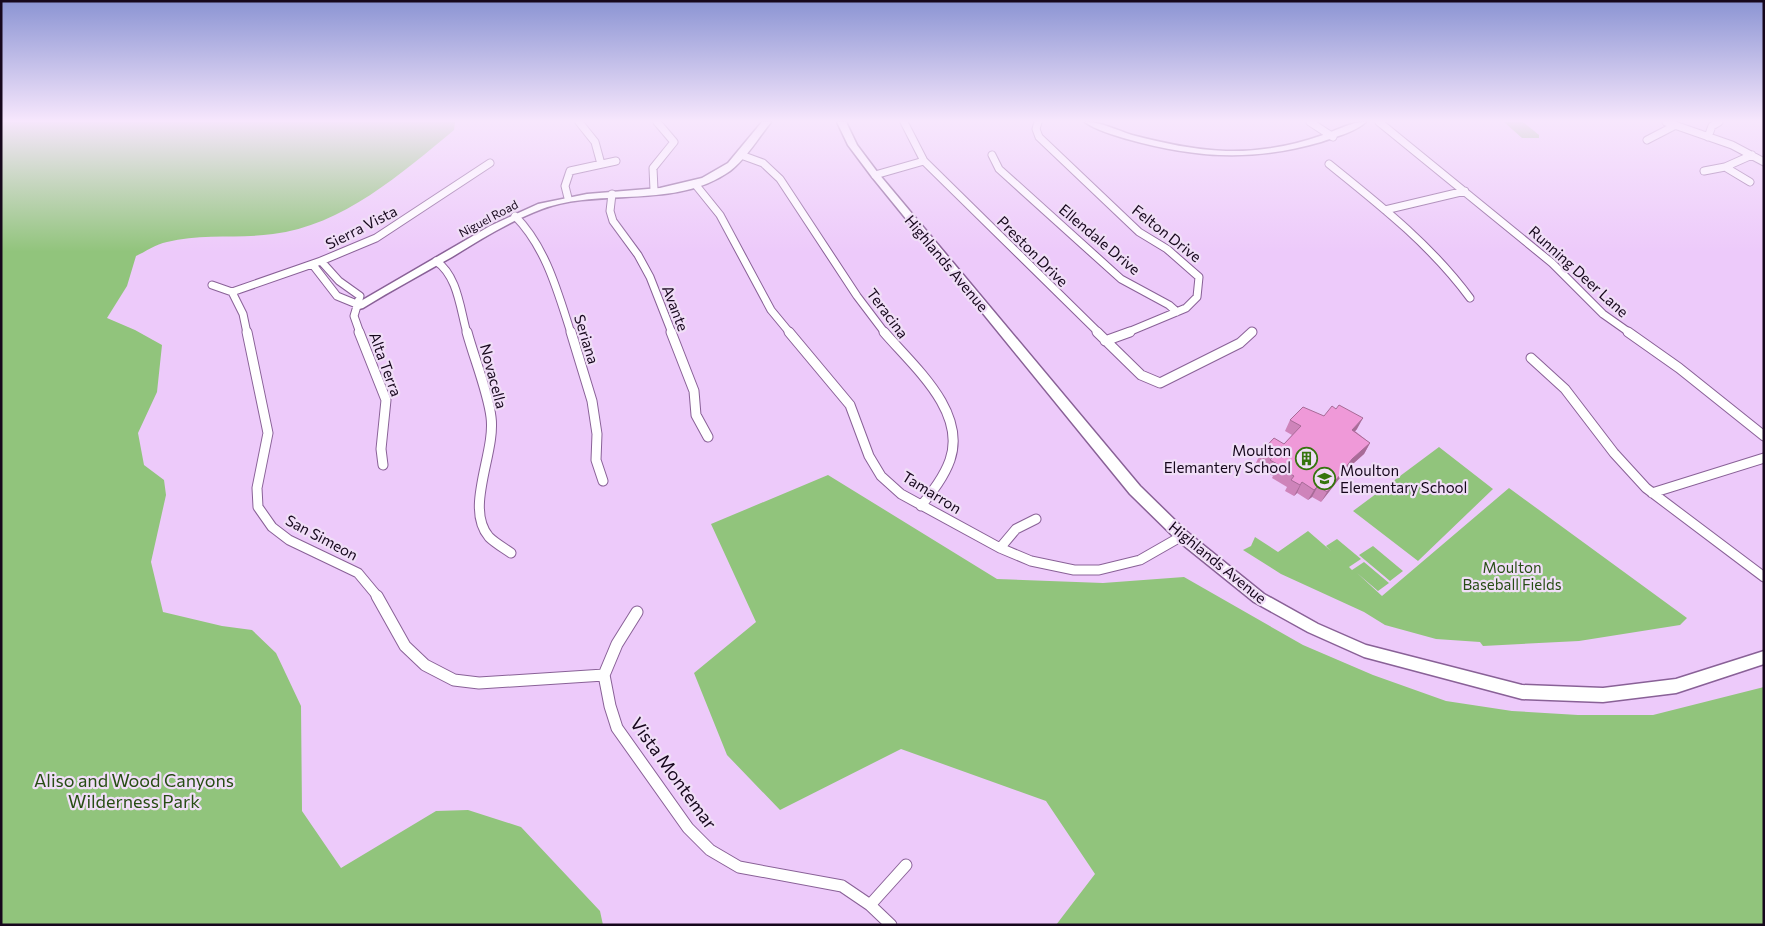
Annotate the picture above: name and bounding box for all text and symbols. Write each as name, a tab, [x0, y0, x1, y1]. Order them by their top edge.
street label: Niguel Road	[456, 197, 520, 239]
street label: Ellendale Drive	[1056, 200, 1144, 278]
street label: Felton Drive	[1129, 200, 1205, 266]
street label: Sierra Vista	[322, 201, 400, 253]
street label: Highlands Avenue	[901, 211, 993, 315]
street label: Preston Drive	[994, 212, 1072, 290]
street label: Running Deer Lane	[1526, 222, 1633, 320]
street label: Avante	[659, 283, 693, 334]
street label: Teracina	[863, 285, 913, 341]
street label: Seriana	[571, 312, 603, 366]
street label: Alta Terra	[366, 329, 406, 399]
street label: Novacella	[477, 342, 511, 410]
place label: Moulton Elemantery School	[1164, 441, 1291, 476]
building icon: Moulton Elemantery School	[1295, 447, 1319, 471]
place label: Moulton Elementary School	[1340, 461, 1467, 496]
street label: Tamarron	[899, 467, 965, 517]
school or university icon: Moulton Elementary School	[1312, 467, 1336, 491]
street label: San Simeon	[283, 510, 361, 564]
street label: Highlands Avenue	[1166, 517, 1271, 607]
park label: Moulton Baseball Fields	[1462, 558, 1562, 593]
street label: Vista Montemar	[626, 713, 722, 833]
park label: Aliso and Wood Canyons Wilderness Park	[34, 769, 234, 812]

